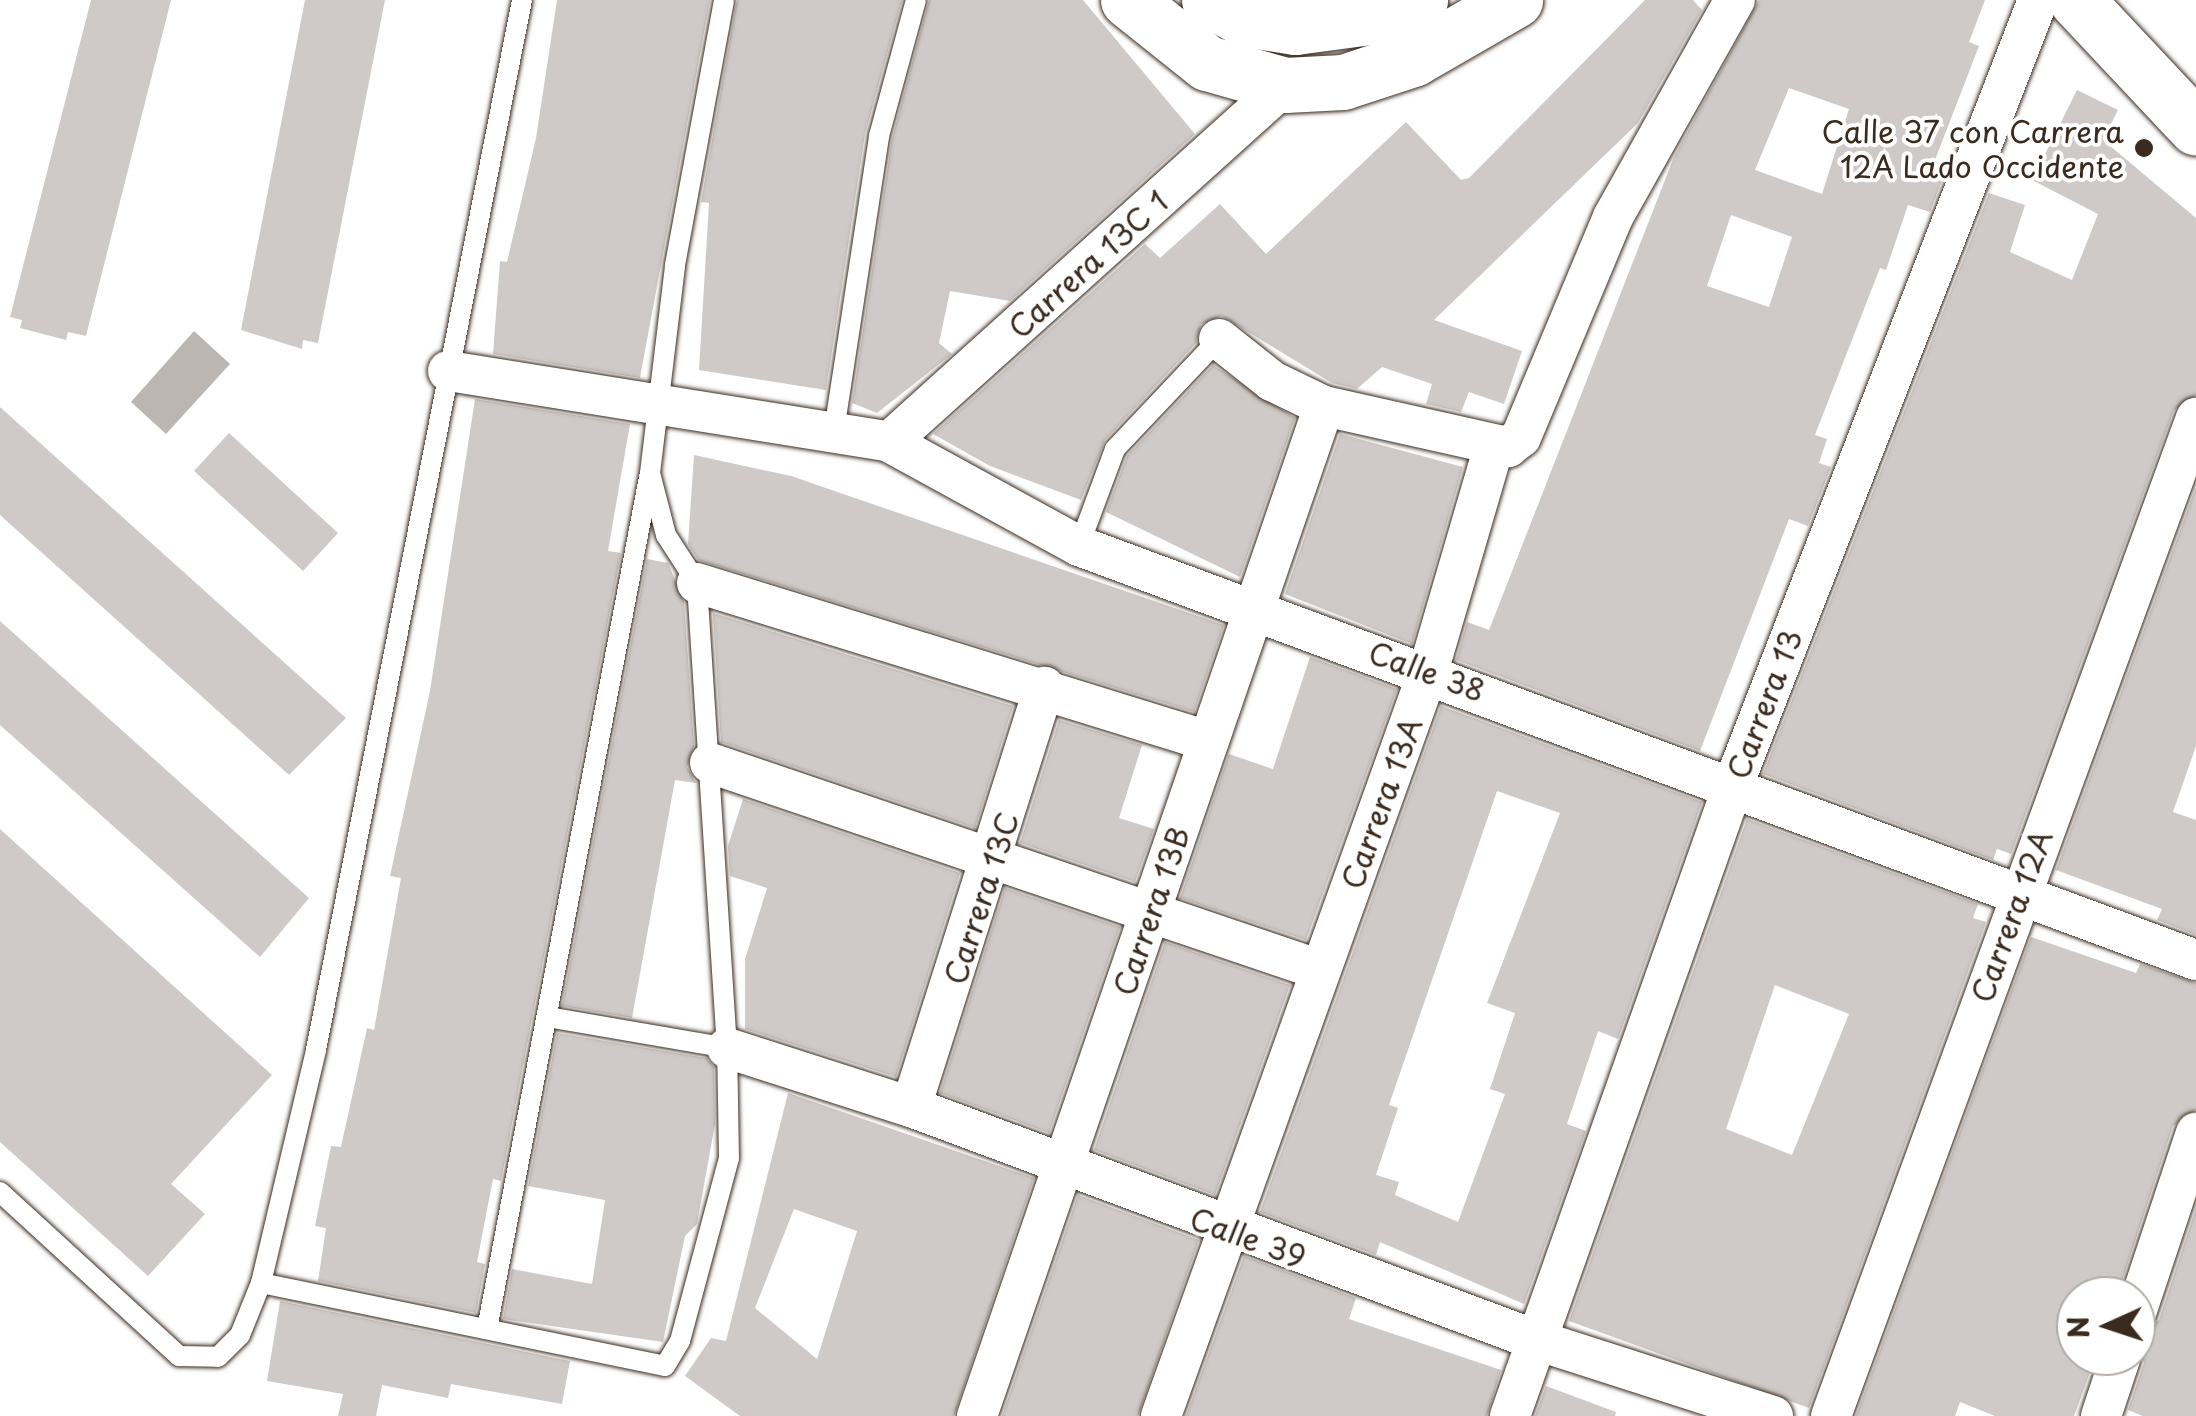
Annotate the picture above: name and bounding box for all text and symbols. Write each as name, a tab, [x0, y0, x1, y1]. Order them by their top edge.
place label: Calle 37 con Carrera 12A Lado Occidente	[1821, 113, 2124, 184]
marker: Calle 37 con Carrera 12A Lado Occidente	[2133, 137, 2155, 159]
street label: Carrera 13C 1	[1000, 182, 1176, 346]
street label: Carrera 13	[1719, 624, 1809, 784]
street label: Calle 38	[1364, 633, 1490, 709]
street label: Carrera 13A	[1333, 712, 1429, 894]
street label: Carrera 13C	[936, 806, 1026, 990]
street label: Carrera 13B	[1105, 821, 1197, 1001]
street label: Carrera 12A	[1963, 824, 2059, 1008]
street label: Calle 39	[1186, 1200, 1310, 1274]
north arrow	[2056, 1276, 2156, 1376]
text: N	[2055, 1315, 2100, 1340]

